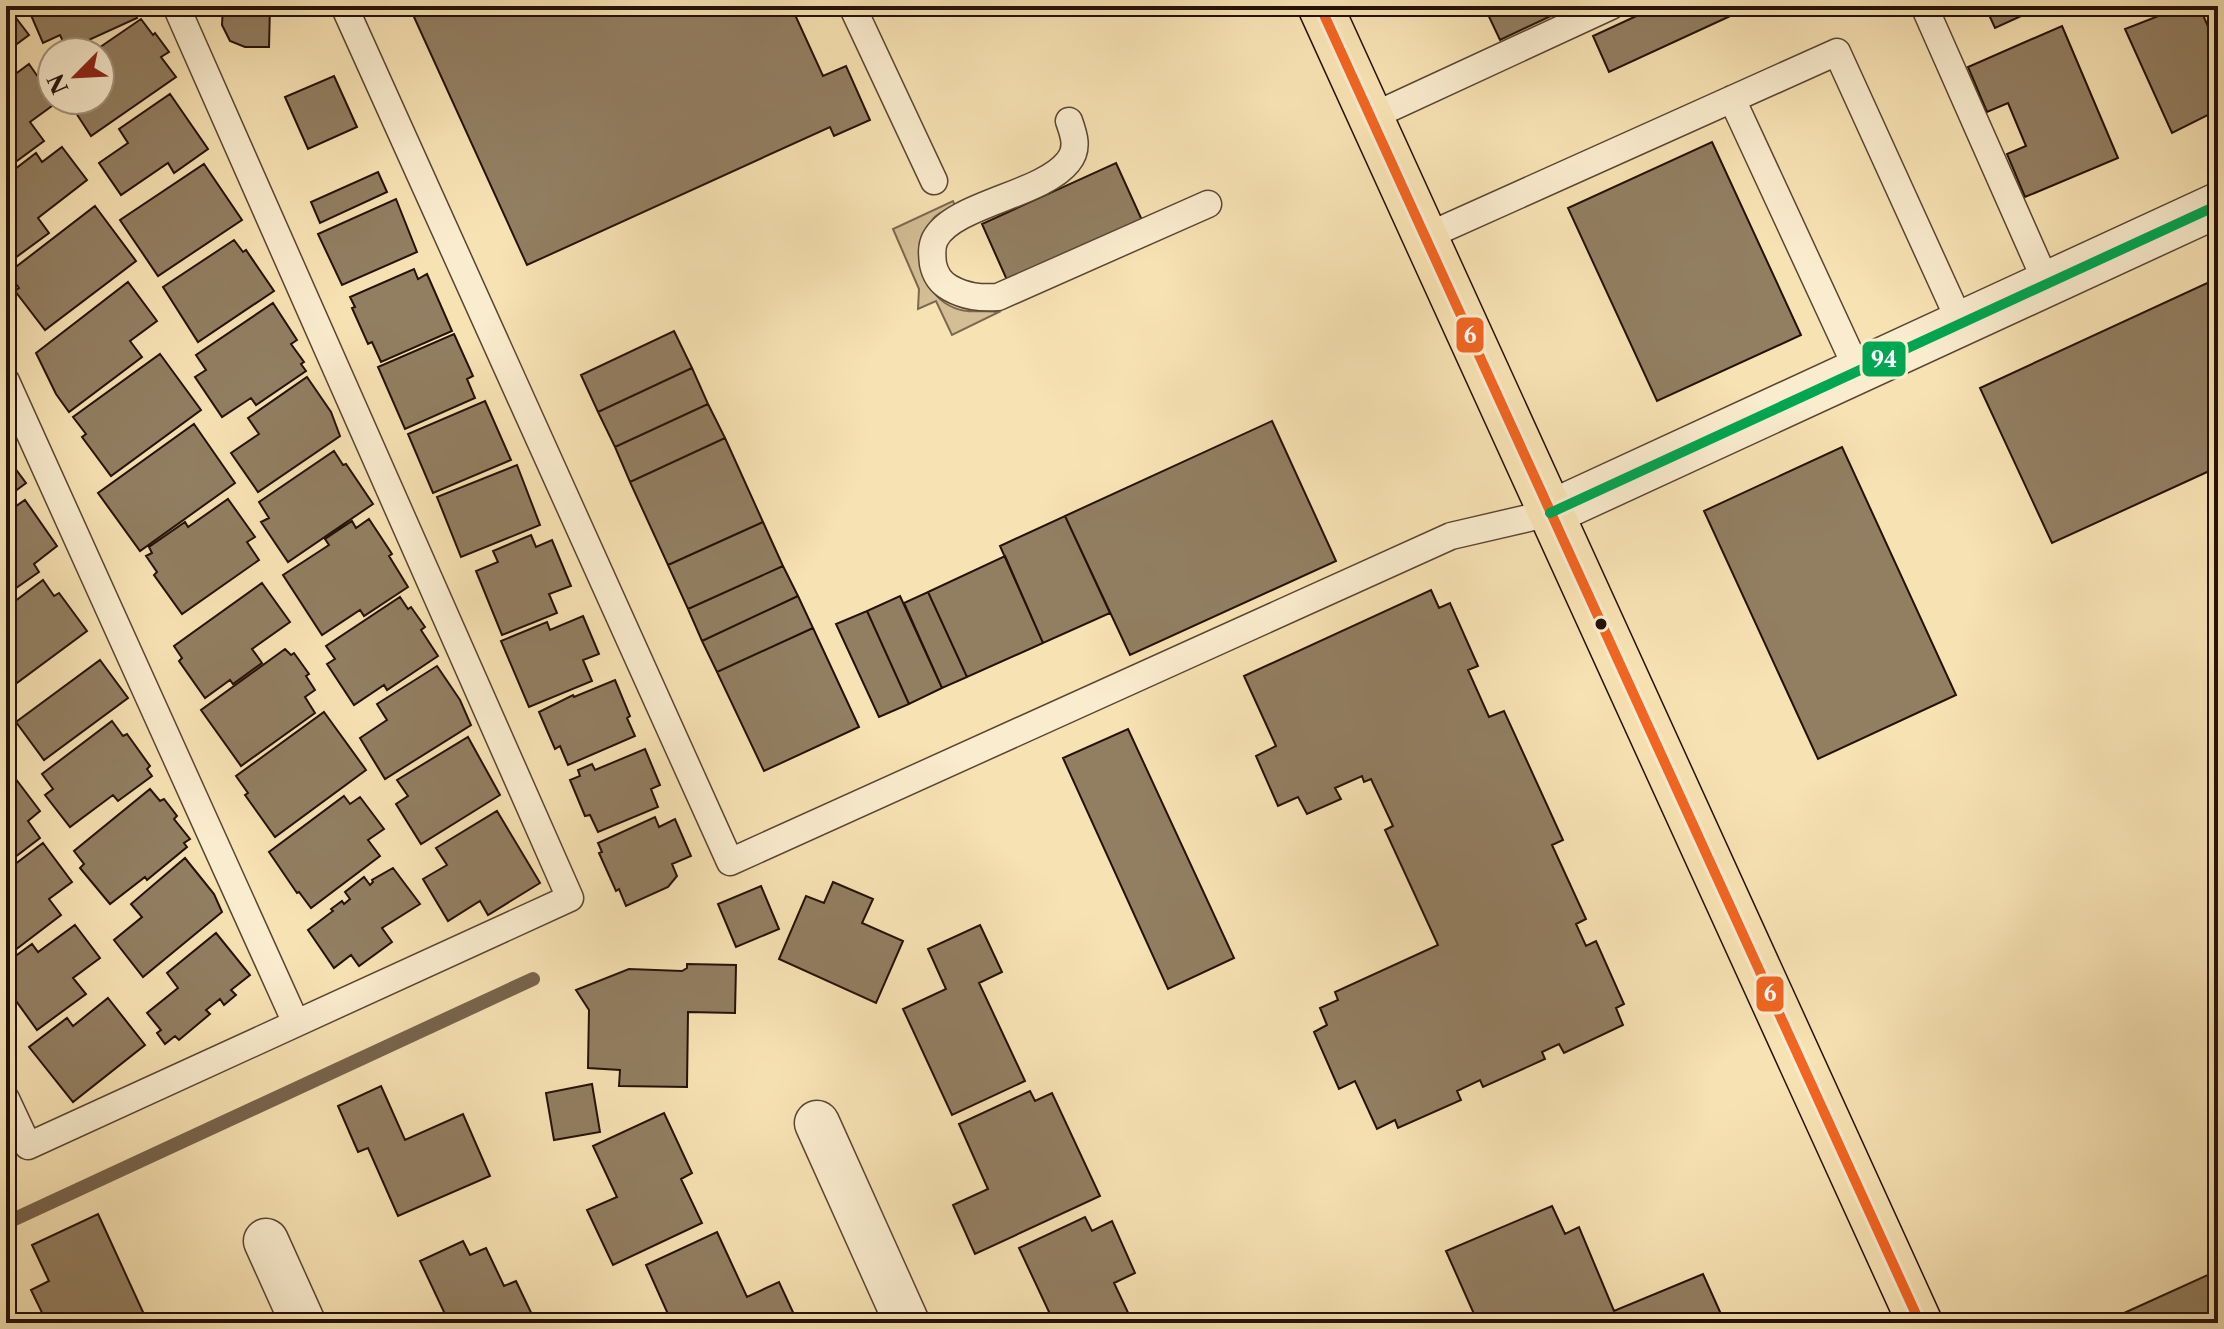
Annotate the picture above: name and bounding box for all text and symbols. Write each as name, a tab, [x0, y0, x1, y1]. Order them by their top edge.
north arrow	[36, 36, 116, 116]
text: N	[42, 70, 74, 98]
line badge: 6	[1455, 316, 1485, 354]
text: 6	[1463, 322, 1477, 349]
line badge: 94	[1861, 340, 1907, 378]
text: 94	[1871, 346, 1897, 373]
unlabelled marker	[1593, 616, 1609, 632]
line badge: 6	[1755, 975, 1785, 1013]
text: 6	[1763, 980, 1777, 1007]

